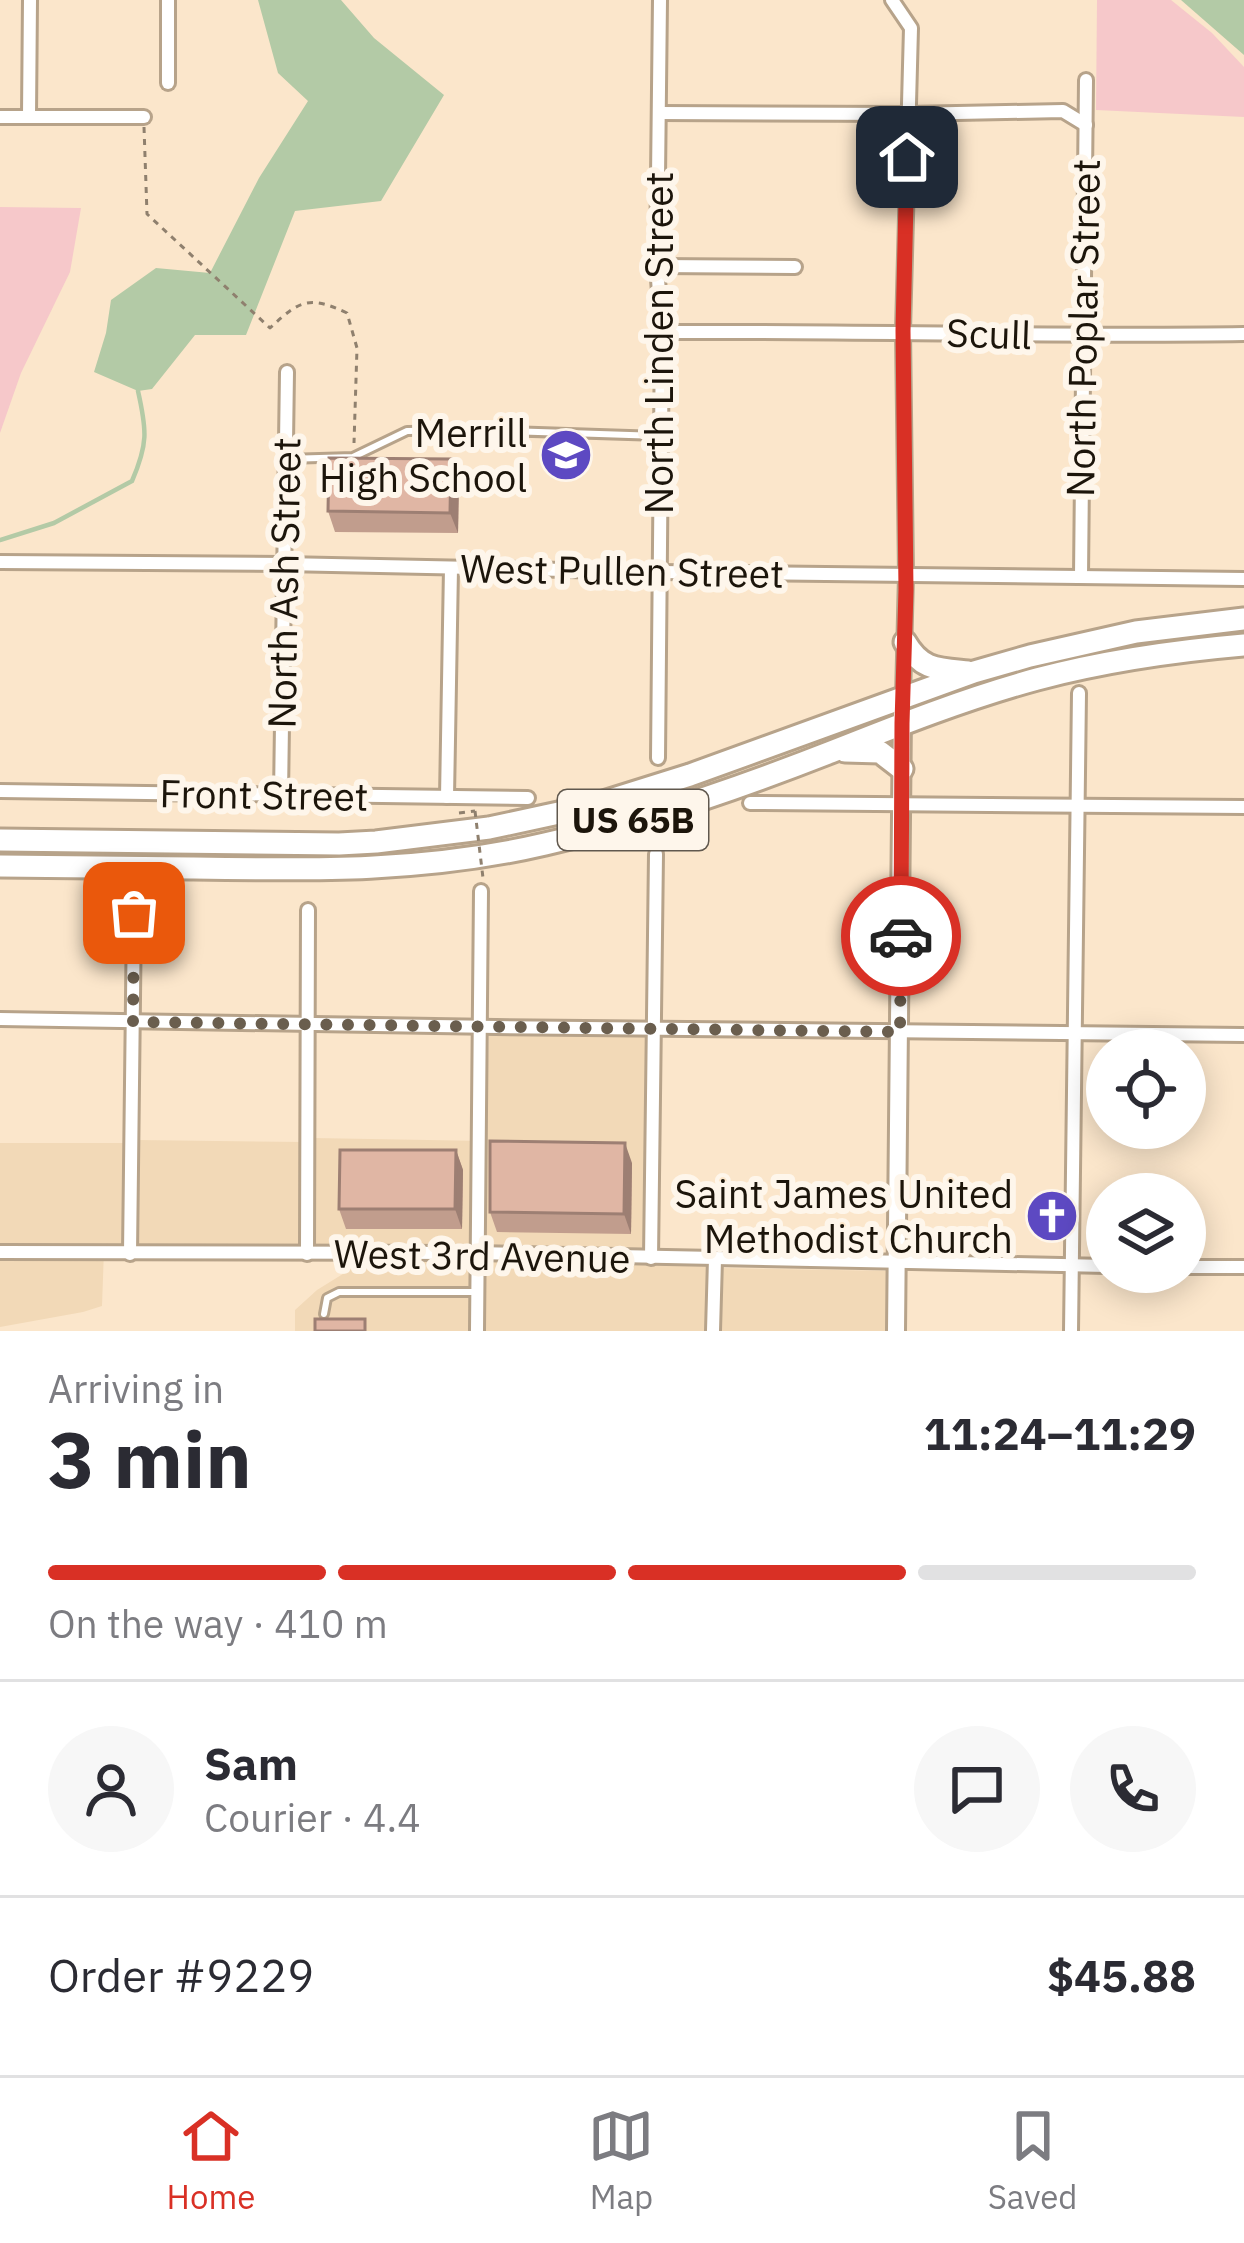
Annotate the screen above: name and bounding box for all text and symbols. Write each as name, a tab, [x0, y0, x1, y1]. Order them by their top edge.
pin	[856, 106, 958, 208]
icon: home	[874, 124, 940, 190]
street label: North Poplar Street	[1054, 158, 1111, 497]
street label: North Linden Street	[633, 172, 684, 514]
street label: Scull	[945, 307, 1033, 360]
place label: Merrill High School	[319, 407, 527, 503]
school or university icon: Merrill High School	[538, 427, 594, 483]
street label: North Ash Street	[255, 437, 312, 729]
street label: West Pullen Street	[460, 542, 784, 599]
street label: Front Street	[159, 767, 369, 822]
road number: US 65B	[558, 790, 708, 850]
pin	[83, 862, 185, 964]
courier	[841, 876, 961, 996]
icon: bag	[101, 880, 167, 946]
icon: car	[868, 903, 934, 969]
map controls	[1086, 1029, 1206, 1293]
button: locate	[1086, 1029, 1206, 1149]
place label: Saint James United Methodist Church	[674, 1168, 1013, 1264]
button: layers	[1086, 1173, 1206, 1293]
church icon: Saint James United Methodist Church	[1024, 1188, 1080, 1244]
street label: West 3rd Avenue	[333, 1227, 631, 1284]
text: Arriving in	[48, 1363, 224, 1414]
text: 11:24–11:29	[924, 1404, 1196, 1462]
text: 3 min	[48, 1408, 252, 1509]
text: On the way · 410 m	[48, 1598, 388, 1649]
button: person	[48, 1726, 174, 1852]
button: chat	[914, 1726, 1040, 1852]
button: phone	[1070, 1726, 1196, 1852]
text: Sam	[204, 1734, 298, 1792]
text: Courier · 4.4	[204, 1792, 421, 1843]
text: Order #9229	[48, 1946, 314, 2004]
text: $45.88	[1047, 1946, 1196, 2004]
tab: Home	[167, 2103, 255, 2218]
tab: Map	[588, 2103, 654, 2218]
tab: Saved	[988, 2103, 1077, 2218]

